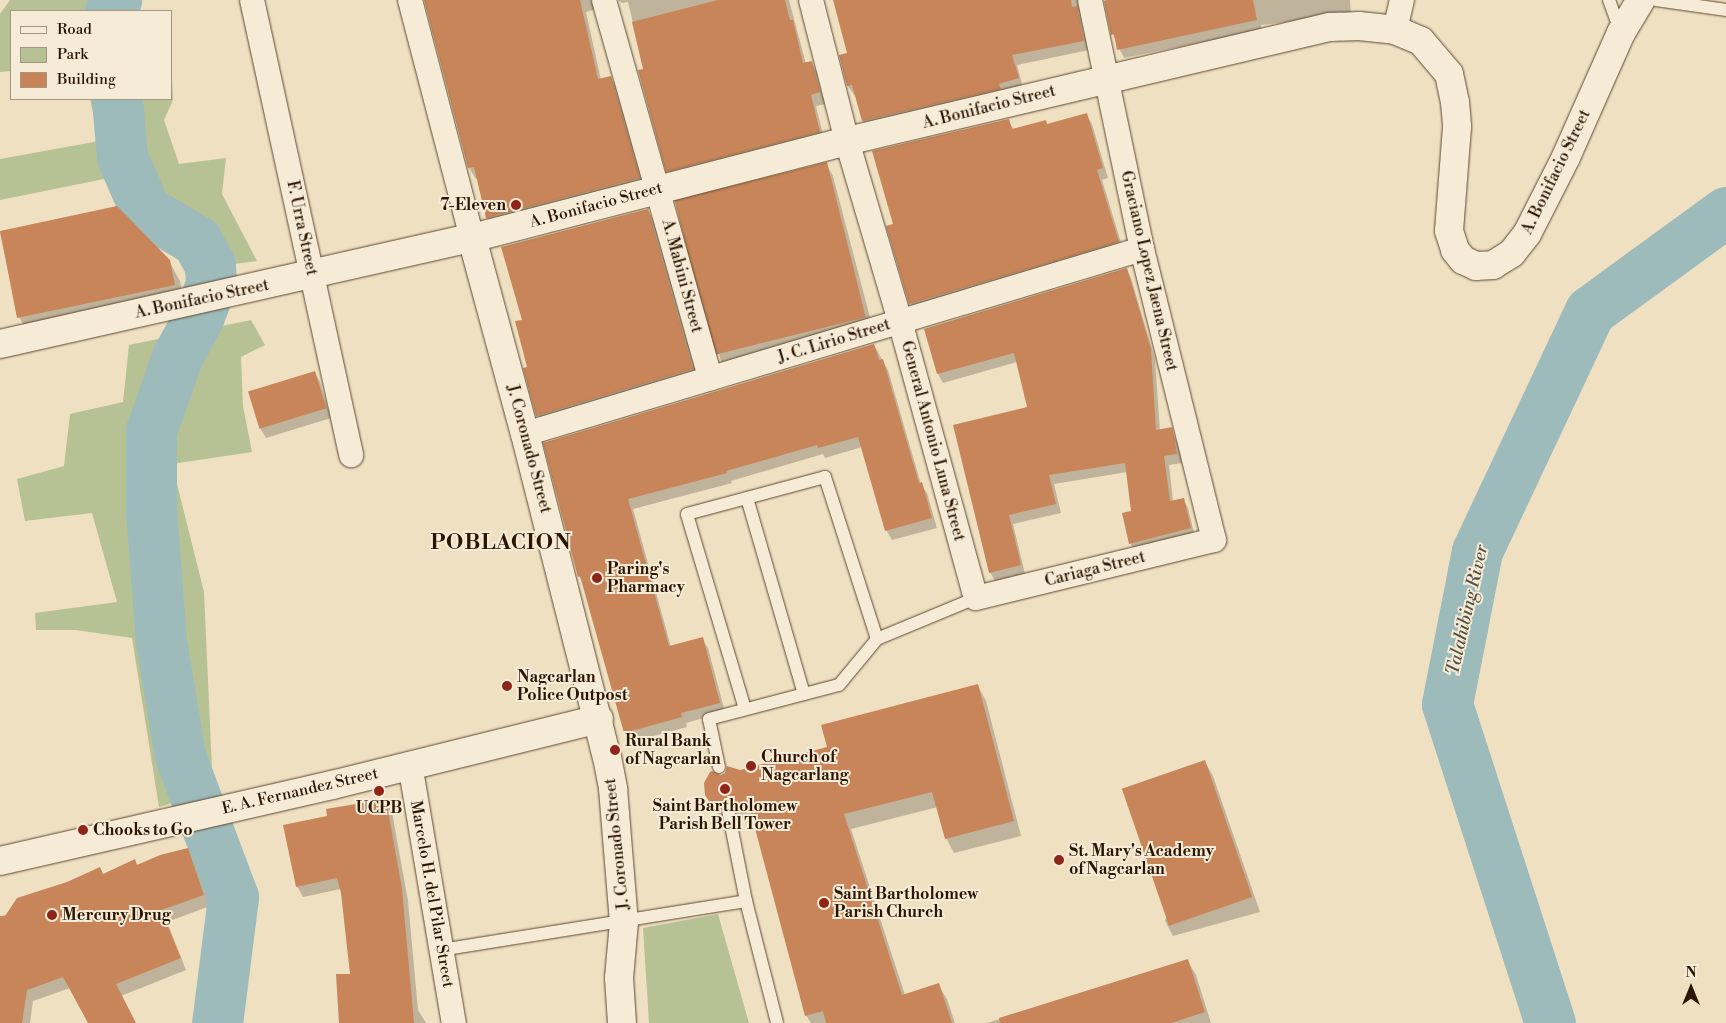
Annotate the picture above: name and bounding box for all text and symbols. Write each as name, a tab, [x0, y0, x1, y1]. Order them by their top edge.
legend	[10, 10, 172, 100]
text: Road	[57, 20, 92, 39]
text: Park	[57, 45, 88, 64]
text: Building	[57, 70, 116, 89]
street label: A. Bonifacio Street	[921, 81, 1057, 133]
street label: A. Bonifacio Street	[1517, 107, 1595, 237]
street label: Graciano Lopez Jaena Street	[1117, 169, 1181, 373]
street label: A. Bonifacio Street	[528, 178, 664, 232]
street label: F. Urra Street	[283, 179, 321, 277]
place label: 7-Eleven	[440, 195, 506, 215]
marker: 7-Eleven	[510, 199, 522, 211]
street label: A. Mabini Street	[658, 217, 706, 335]
street label: A. Bonifacio Street	[133, 275, 271, 323]
street label: J. C. Lirio Street	[775, 315, 893, 367]
street label: General Antonio Luna Street	[897, 339, 969, 543]
street label: J. Coronado Street	[503, 383, 555, 515]
district label: POBLACION	[429, 530, 573, 556]
water label: Talahibing River	[1443, 543, 1493, 677]
street label: Cariaga Street	[1043, 547, 1147, 591]
place label: Paring's Pharmacy	[607, 559, 685, 597]
marker: Paring's Pharmacy	[591, 572, 603, 584]
place label: Nagcarlan Police Outpost	[517, 667, 627, 705]
marker: Nagcarlan Police Outpost	[501, 680, 513, 692]
place label: Rural Bank of Nagcarlan	[625, 731, 721, 769]
marker: Rural Bank of Nagcarlan	[609, 744, 621, 756]
place label: Church of Nagcarlang	[761, 747, 849, 785]
marker: Church of Nagcarlang	[745, 760, 757, 772]
street label: E. A. Fernandez Street	[220, 764, 380, 818]
street label: J. Coronado Street	[601, 777, 633, 911]
marker: Saint Bartholomew Parish Bell Tower	[719, 783, 731, 795]
marker: UCPB	[373, 785, 385, 797]
place label: Saint Bartholomew Parish Bell Tower	[653, 796, 797, 834]
place label: UCPB	[356, 798, 402, 818]
street label: Marcelo H. del Pilar Street	[406, 799, 458, 989]
place label: Chooks to Go	[93, 820, 193, 840]
marker: Chooks to Go	[77, 824, 89, 836]
place label: St. Mary's Academy of Nagcarlan	[1069, 841, 1214, 879]
marker: St. Mary's Academy of Nagcarlan	[1053, 854, 1065, 866]
place label: Saint Bartholomew Parish Church	[834, 884, 978, 922]
marker: Saint Bartholomew Parish Church	[818, 897, 830, 909]
place label: Mercury Drug	[62, 905, 171, 925]
marker: Mercury Drug	[46, 909, 58, 921]
north arrow	[1666, 963, 1716, 1013]
text: N	[1685, 964, 1697, 982]

